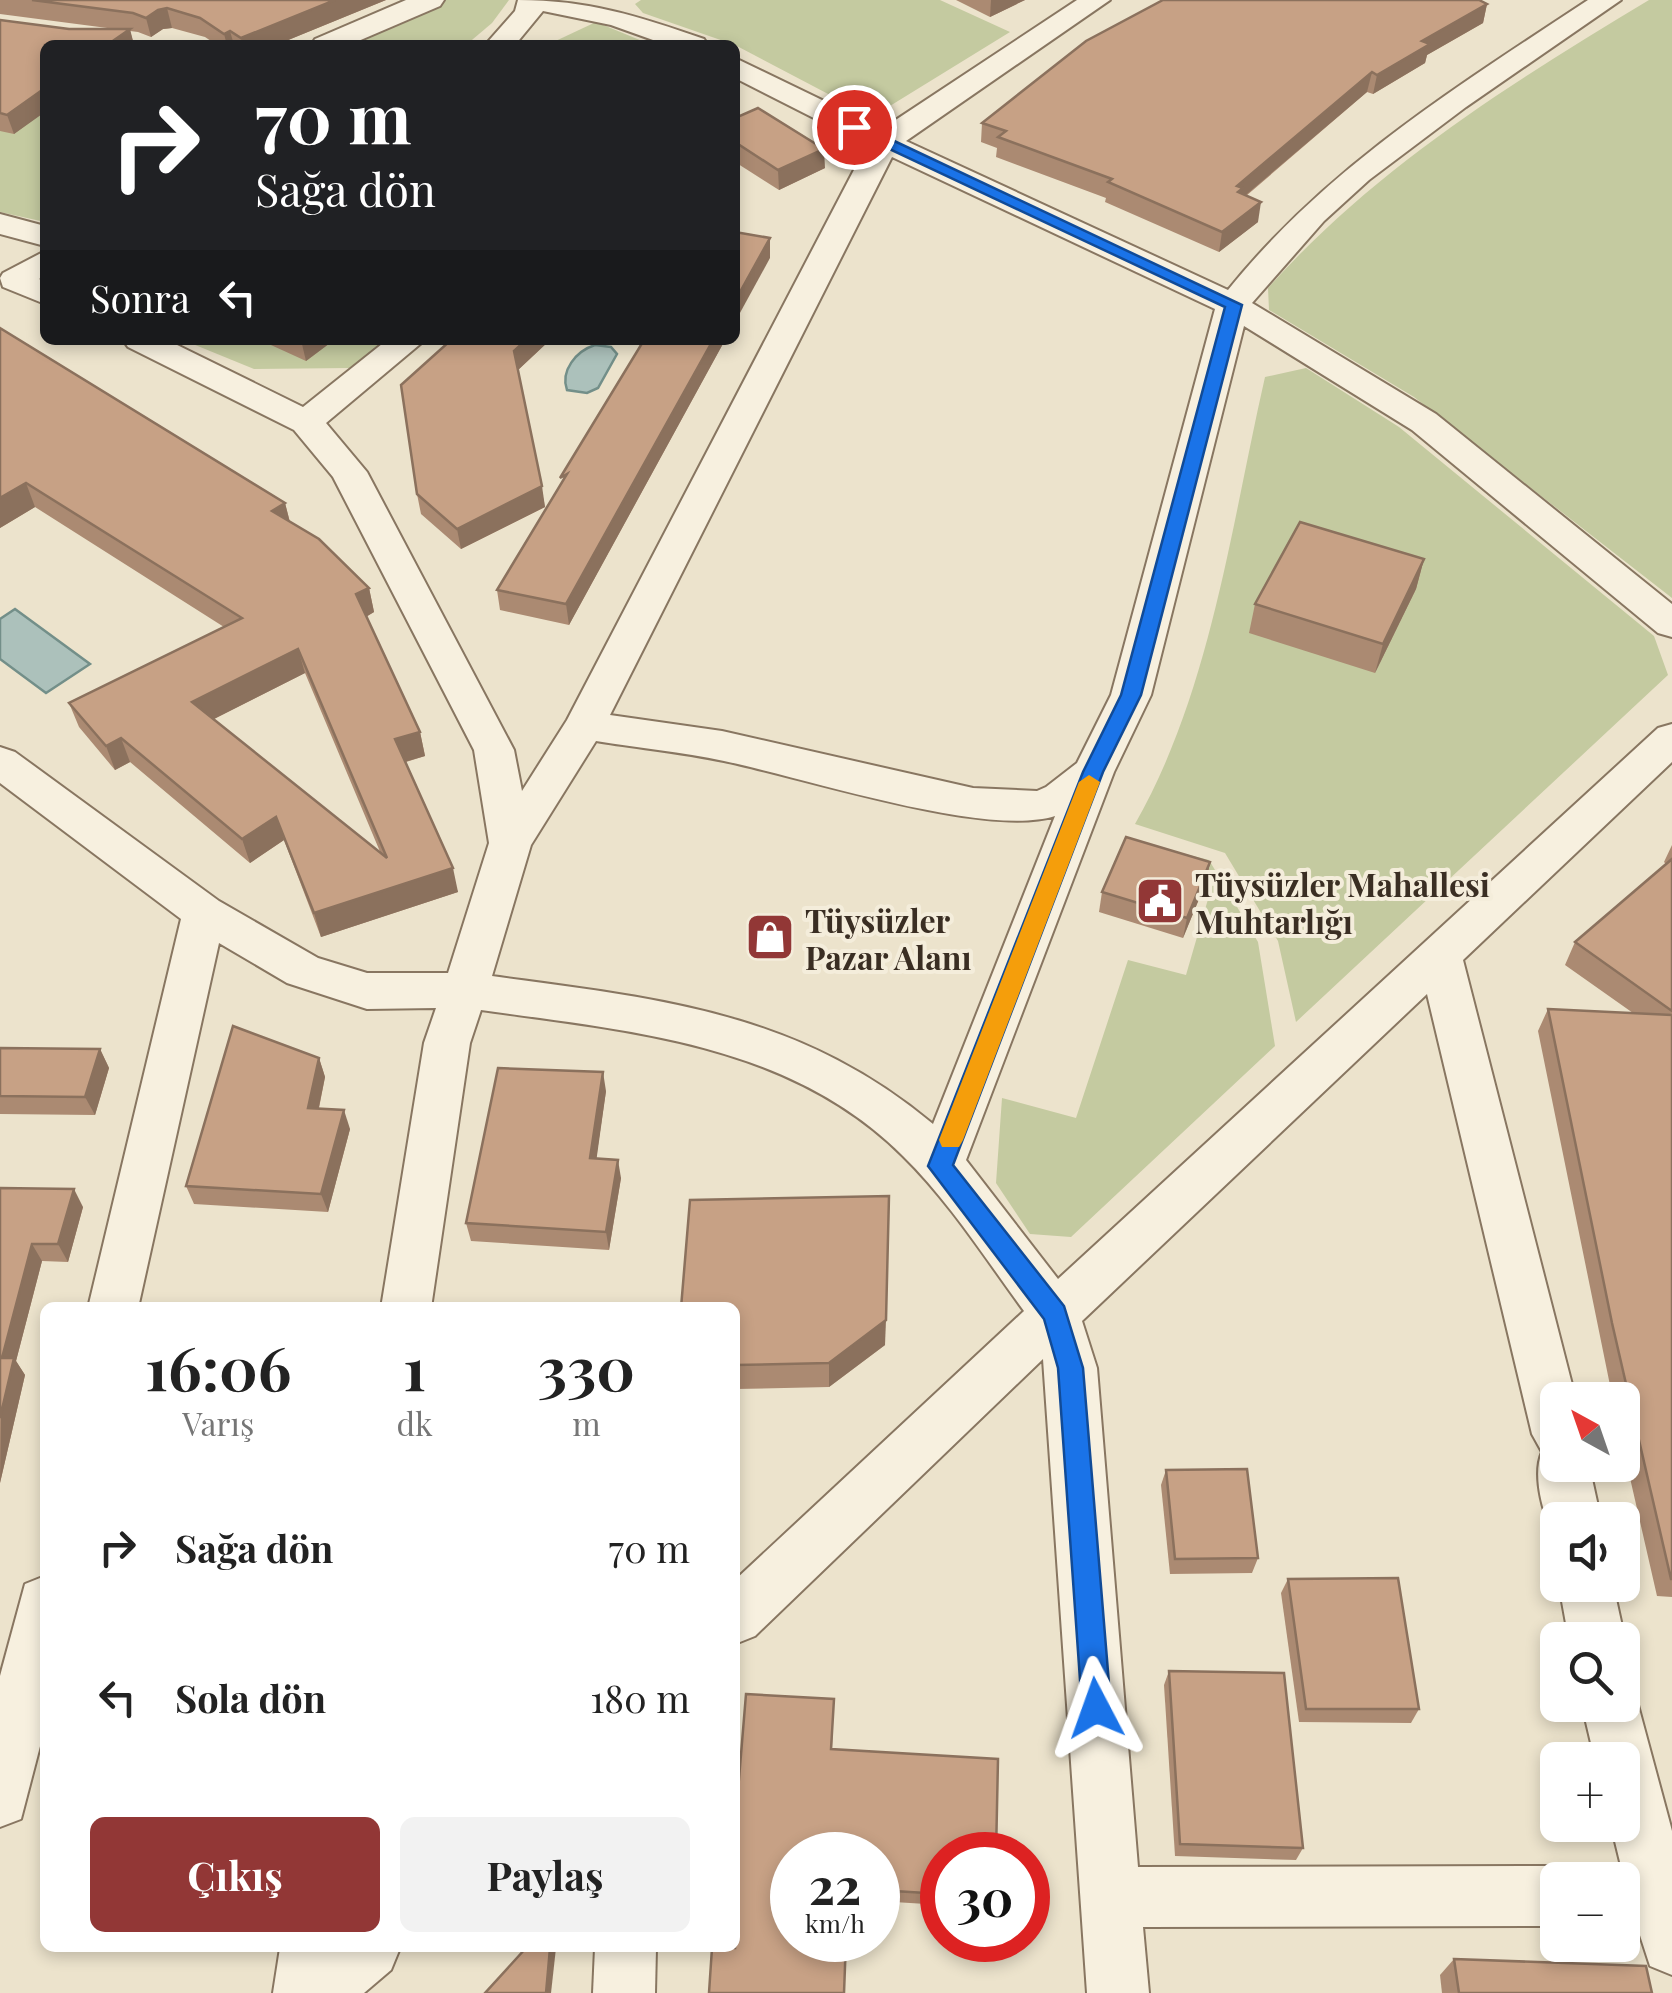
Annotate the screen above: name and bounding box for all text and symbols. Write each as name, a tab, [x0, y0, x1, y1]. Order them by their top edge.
text: 70 m	[255, 68, 412, 162]
icon: right	[90, 80, 220, 210]
pin	[812, 85, 897, 170]
icon: arrive	[827, 100, 882, 155]
text: Sağa dön	[255, 158, 436, 218]
icon: left	[210, 270, 265, 325]
text: Sonra	[90, 272, 190, 323]
place label: Tüysüzler Mahallesi Muhtarlığı	[1195, 862, 1490, 942]
public building icon: Tüysüzler Mahallesi Muhtarlığı	[1134, 875, 1186, 927]
place label: Tüysüzler Pazar Alanı	[805, 898, 972, 978]
shop icon: Tüysüzler Pazar Alanı	[744, 911, 796, 963]
text: 16:06	[145, 1326, 291, 1406]
text: 1	[403, 1326, 426, 1406]
text: 330	[538, 1326, 635, 1406]
north arrow	[1540, 1382, 1640, 1482]
map controls	[1540, 1382, 1640, 1962]
text: Varış	[182, 1401, 254, 1444]
text: dk	[396, 1401, 433, 1444]
text: m	[572, 1401, 601, 1444]
button: sound	[1540, 1502, 1640, 1602]
icon: right	[90, 1520, 145, 1575]
text: Sağa dön	[175, 1522, 333, 1573]
text: 70 m	[609, 1522, 690, 1573]
button: search	[1540, 1622, 1640, 1722]
position arrow	[1044, 1656, 1148, 1760]
icon: left	[90, 1670, 145, 1725]
text: Sola dön	[175, 1672, 326, 1723]
text: 180 m	[590, 1672, 690, 1723]
button: +	[1540, 1742, 1640, 1842]
button: Çıkış	[90, 1817, 380, 1932]
button: Paylaş	[400, 1817, 690, 1932]
speed limit sign: 30	[920, 1832, 1050, 1962]
text: 22	[809, 1851, 861, 1918]
button: −	[1540, 1862, 1640, 1962]
text: km/h	[805, 1906, 865, 1939]

